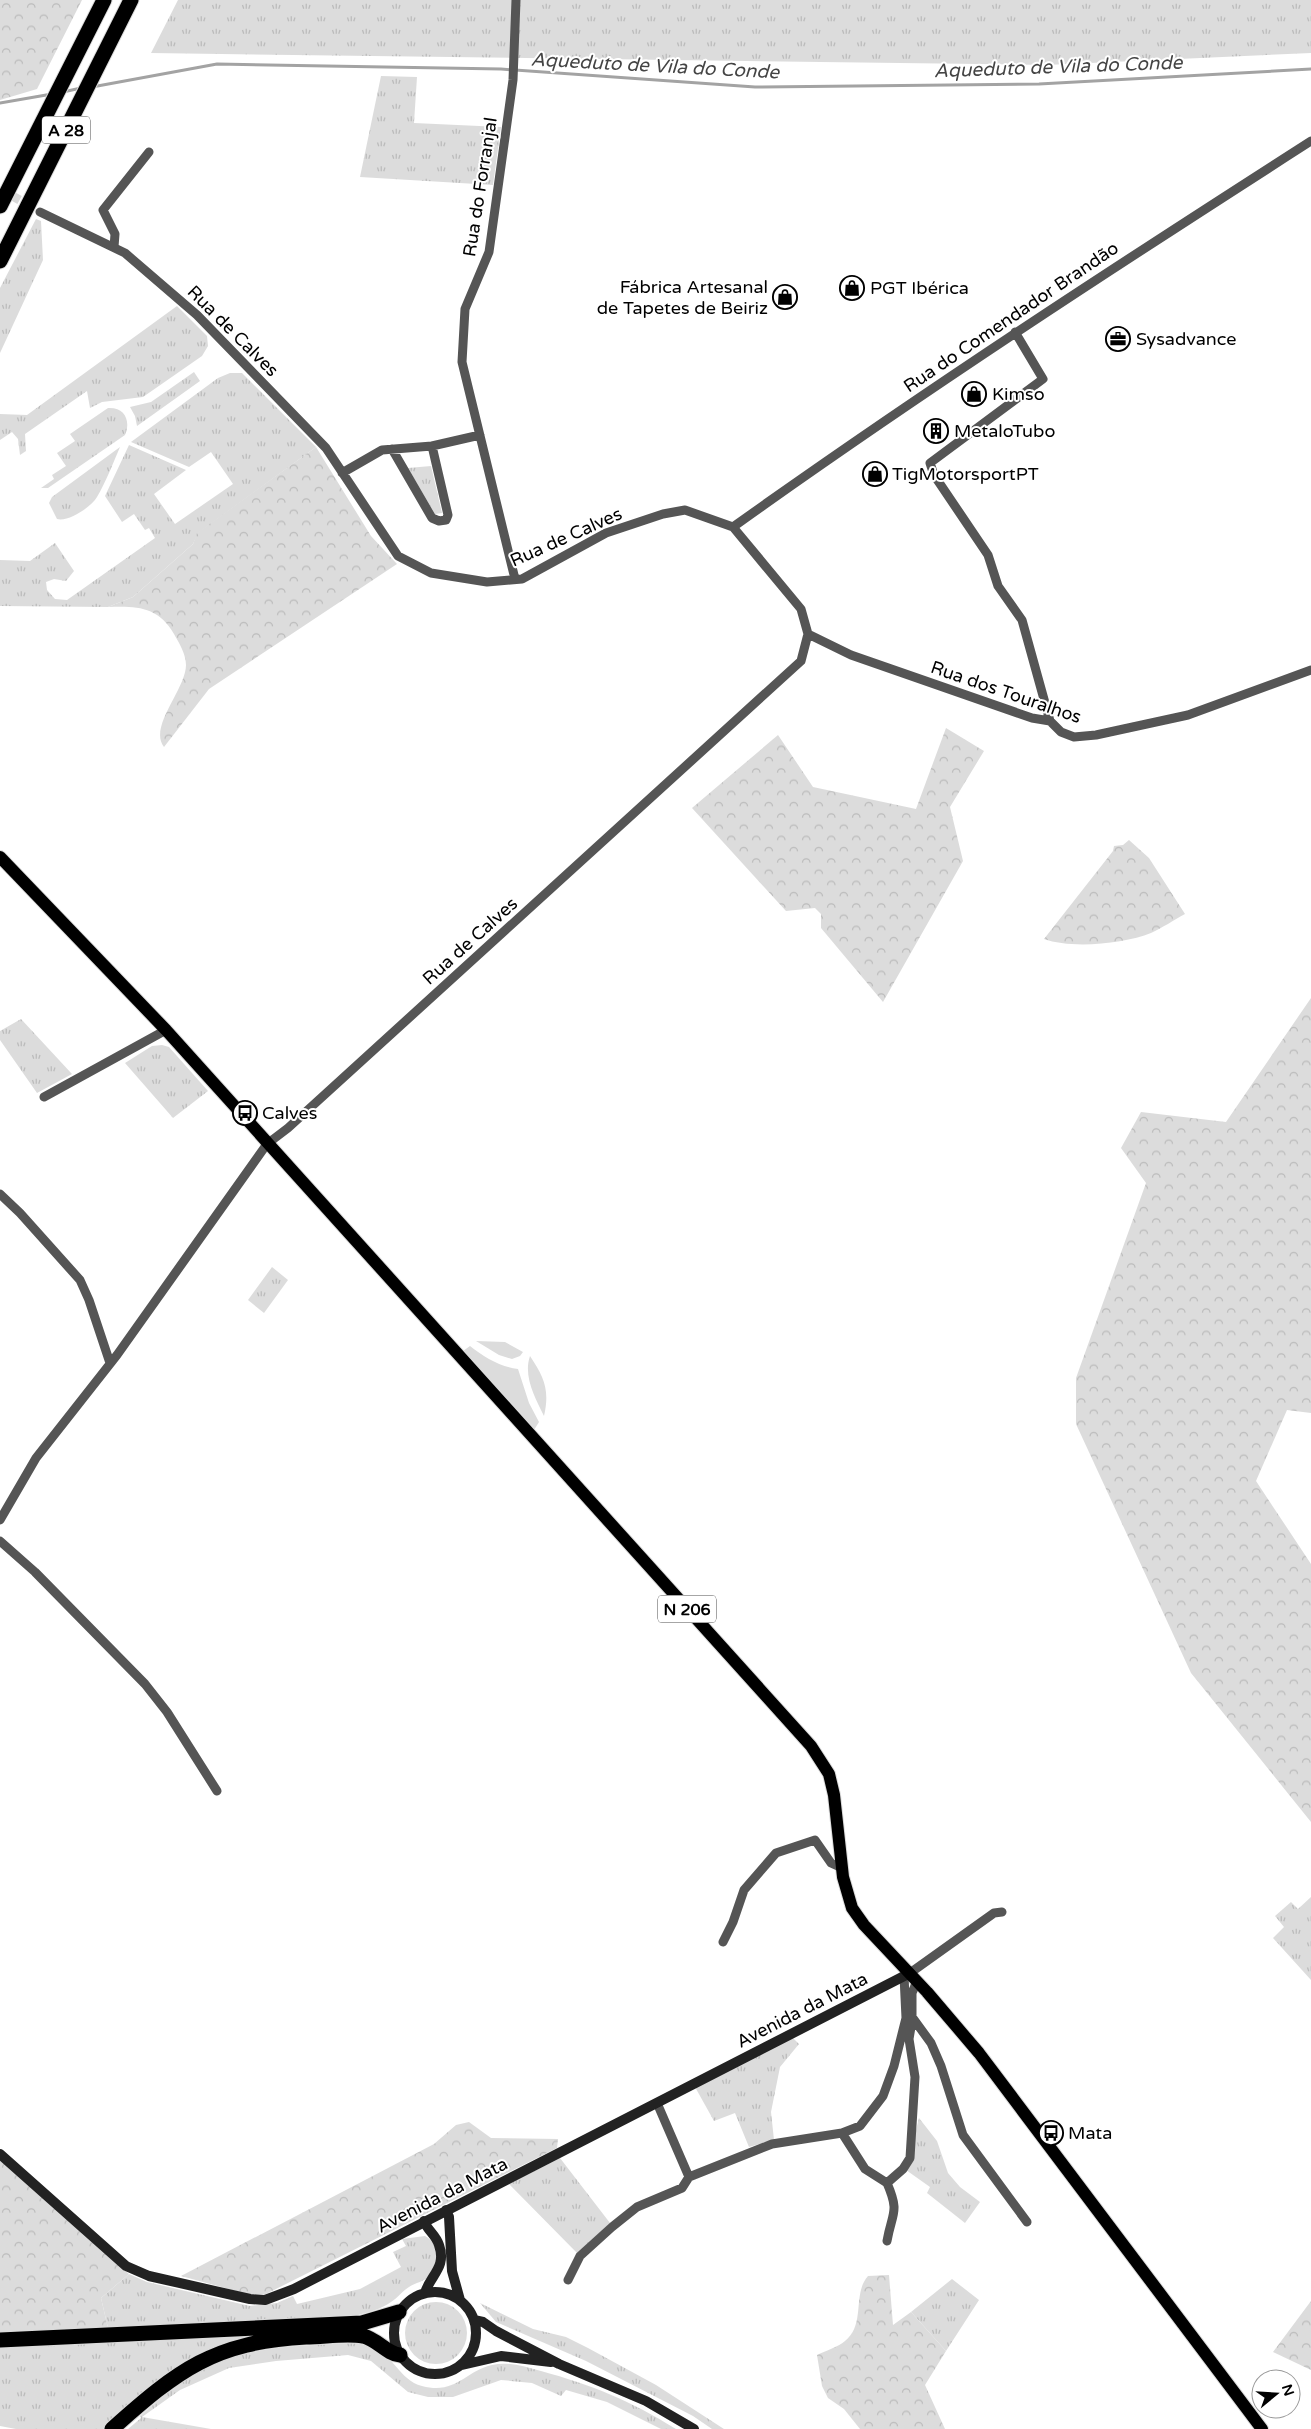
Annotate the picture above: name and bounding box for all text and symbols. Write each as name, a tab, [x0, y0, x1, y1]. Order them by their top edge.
water label: Aqueduto de Vila do Conde	[530, 49, 781, 84]
water label: Aqueduto de Vila do Conde	[934, 52, 1184, 82]
road number: A 28	[42, 116, 90, 144]
street label: Rua do Forranjal	[458, 116, 502, 258]
street label: Rua do Comendador Brandão	[899, 237, 1123, 397]
shop icon: PGT Ibérica	[839, 275, 865, 301]
place label: Fábrica Artesanal de Tapetes de Beiriz	[597, 276, 768, 319]
place label: PGT Ibérica	[870, 277, 969, 299]
street label: Rua de Calves	[183, 281, 283, 381]
shop icon: Fábrica Artesanal de Tapetes de Beiriz	[772, 284, 798, 310]
office icon: Sysadvance	[1105, 326, 1131, 352]
place label: Sysadvance	[1136, 328, 1237, 350]
shop icon: Kimso	[961, 381, 987, 407]
place label: Kimso	[992, 383, 1045, 405]
building icon: MetaloTubo	[923, 418, 949, 444]
place label: MetaloTubo	[954, 420, 1055, 442]
shop icon: TigMotorsportPT	[862, 461, 888, 487]
place label: TigMotorsportPT	[892, 463, 1039, 485]
street label: Rua de Calves	[507, 503, 625, 571]
street label: Rua dos Touralhos	[928, 656, 1084, 728]
street label: Rua de Calves	[418, 893, 522, 989]
bus stop icon: Calves	[232, 1100, 258, 1126]
place label: Calves	[262, 1102, 317, 1124]
road number: N 206	[658, 1596, 716, 1622]
street label: Avenida da Mata	[733, 1967, 871, 2053]
bus stop icon: Mata	[1038, 2120, 1064, 2146]
place label: Mata	[1068, 2122, 1112, 2144]
street label: Avenida da Mata	[373, 2152, 511, 2238]
north arrow	[1251, 2369, 1301, 2419]
text: N	[1278, 2382, 1298, 2398]

